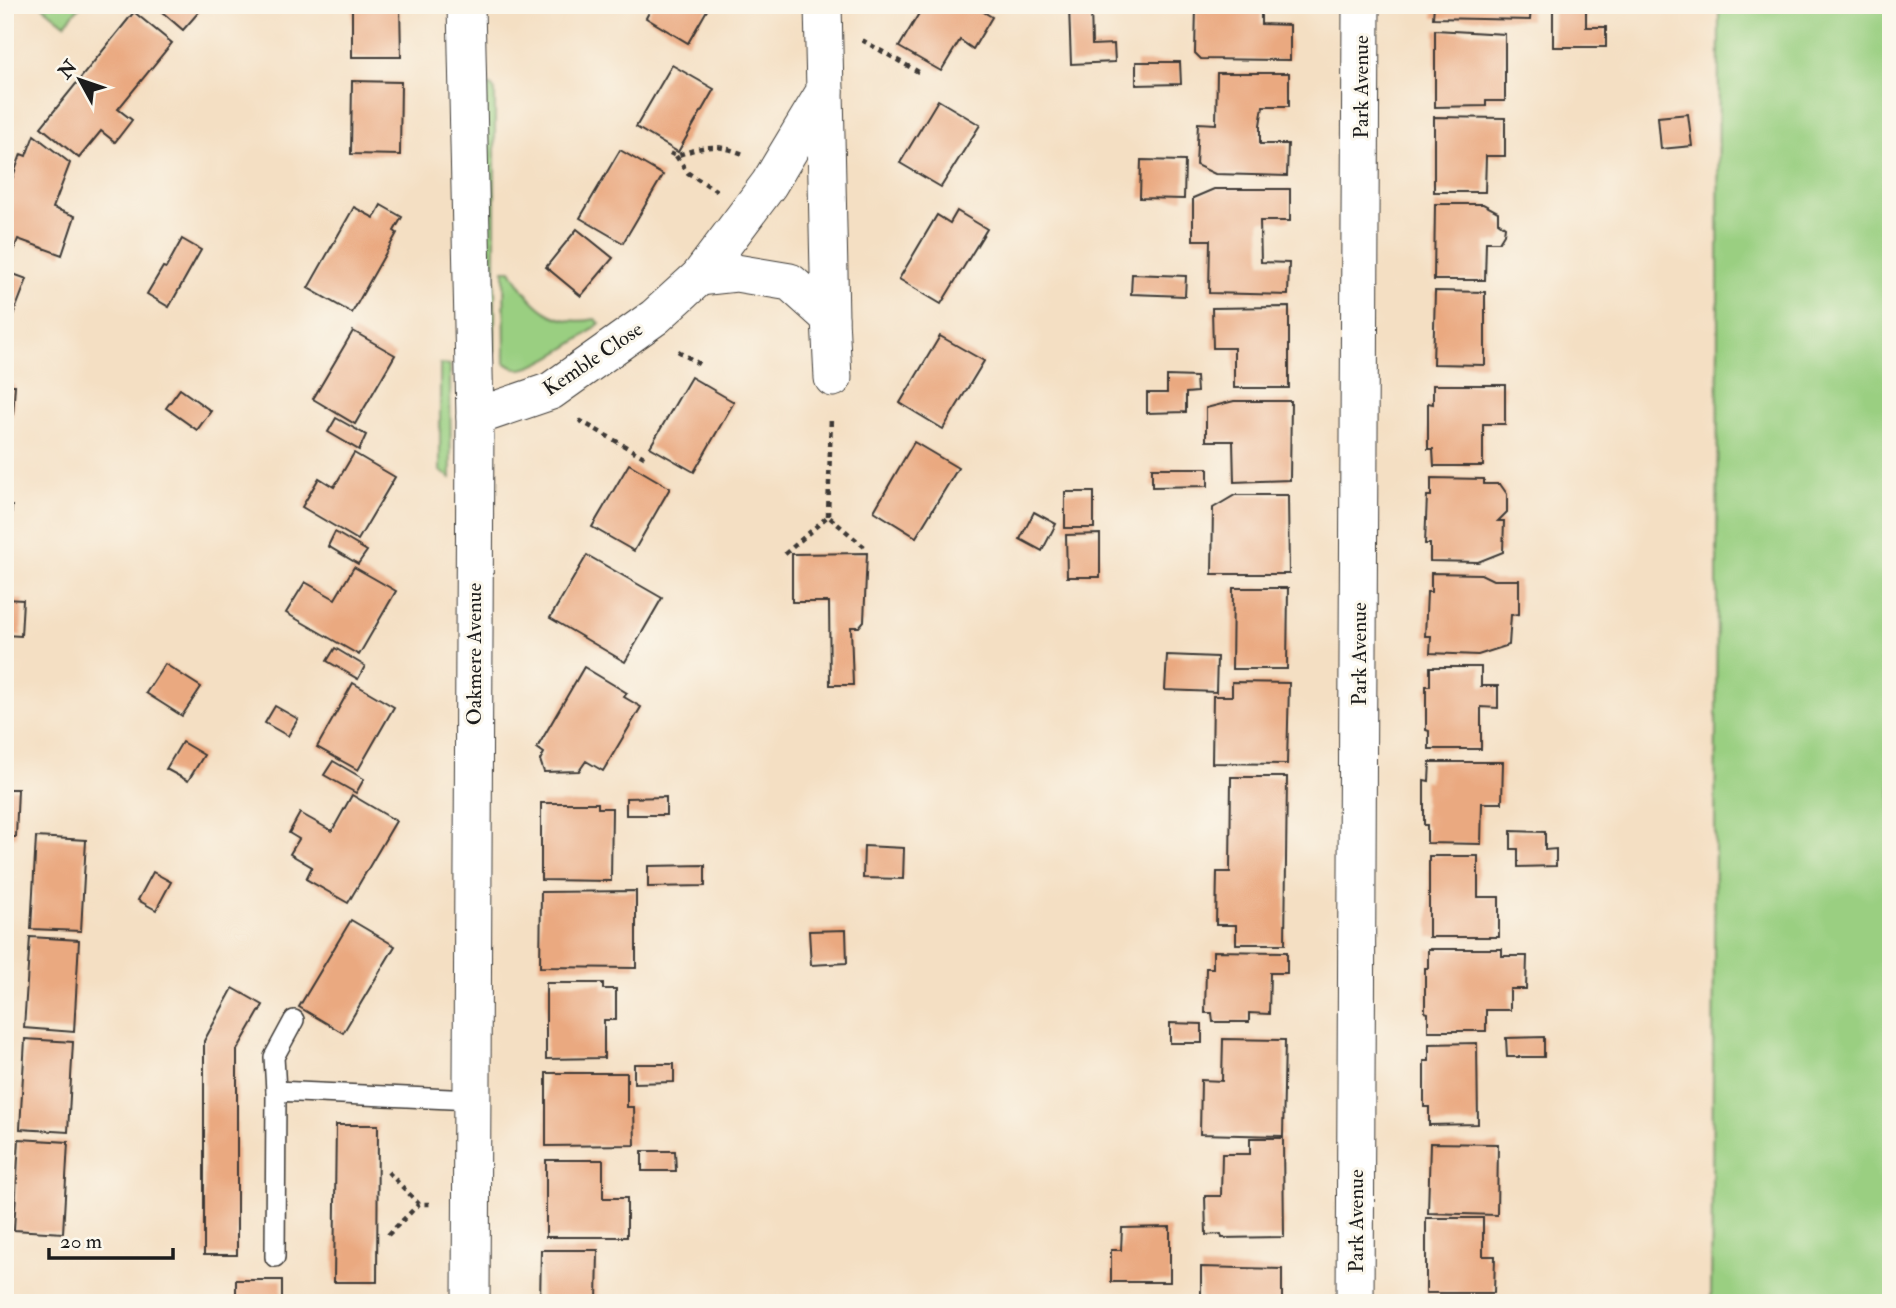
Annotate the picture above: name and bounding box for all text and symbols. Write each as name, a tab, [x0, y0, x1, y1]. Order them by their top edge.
street label: Park Avenue	[1348, 35, 1375, 139]
north arrow	[46, 46, 116, 116]
text: N	[52, 55, 83, 85]
street label: Kemble Close	[538, 316, 648, 402]
street label: Oakmere Avenue	[461, 583, 488, 725]
street label: Park Avenue	[1346, 602, 1373, 706]
street label: Park Avenue	[1343, 1169, 1370, 1273]
scale bar	[49, 1217, 173, 1261]
text: 20 m	[60, 1228, 102, 1255]

